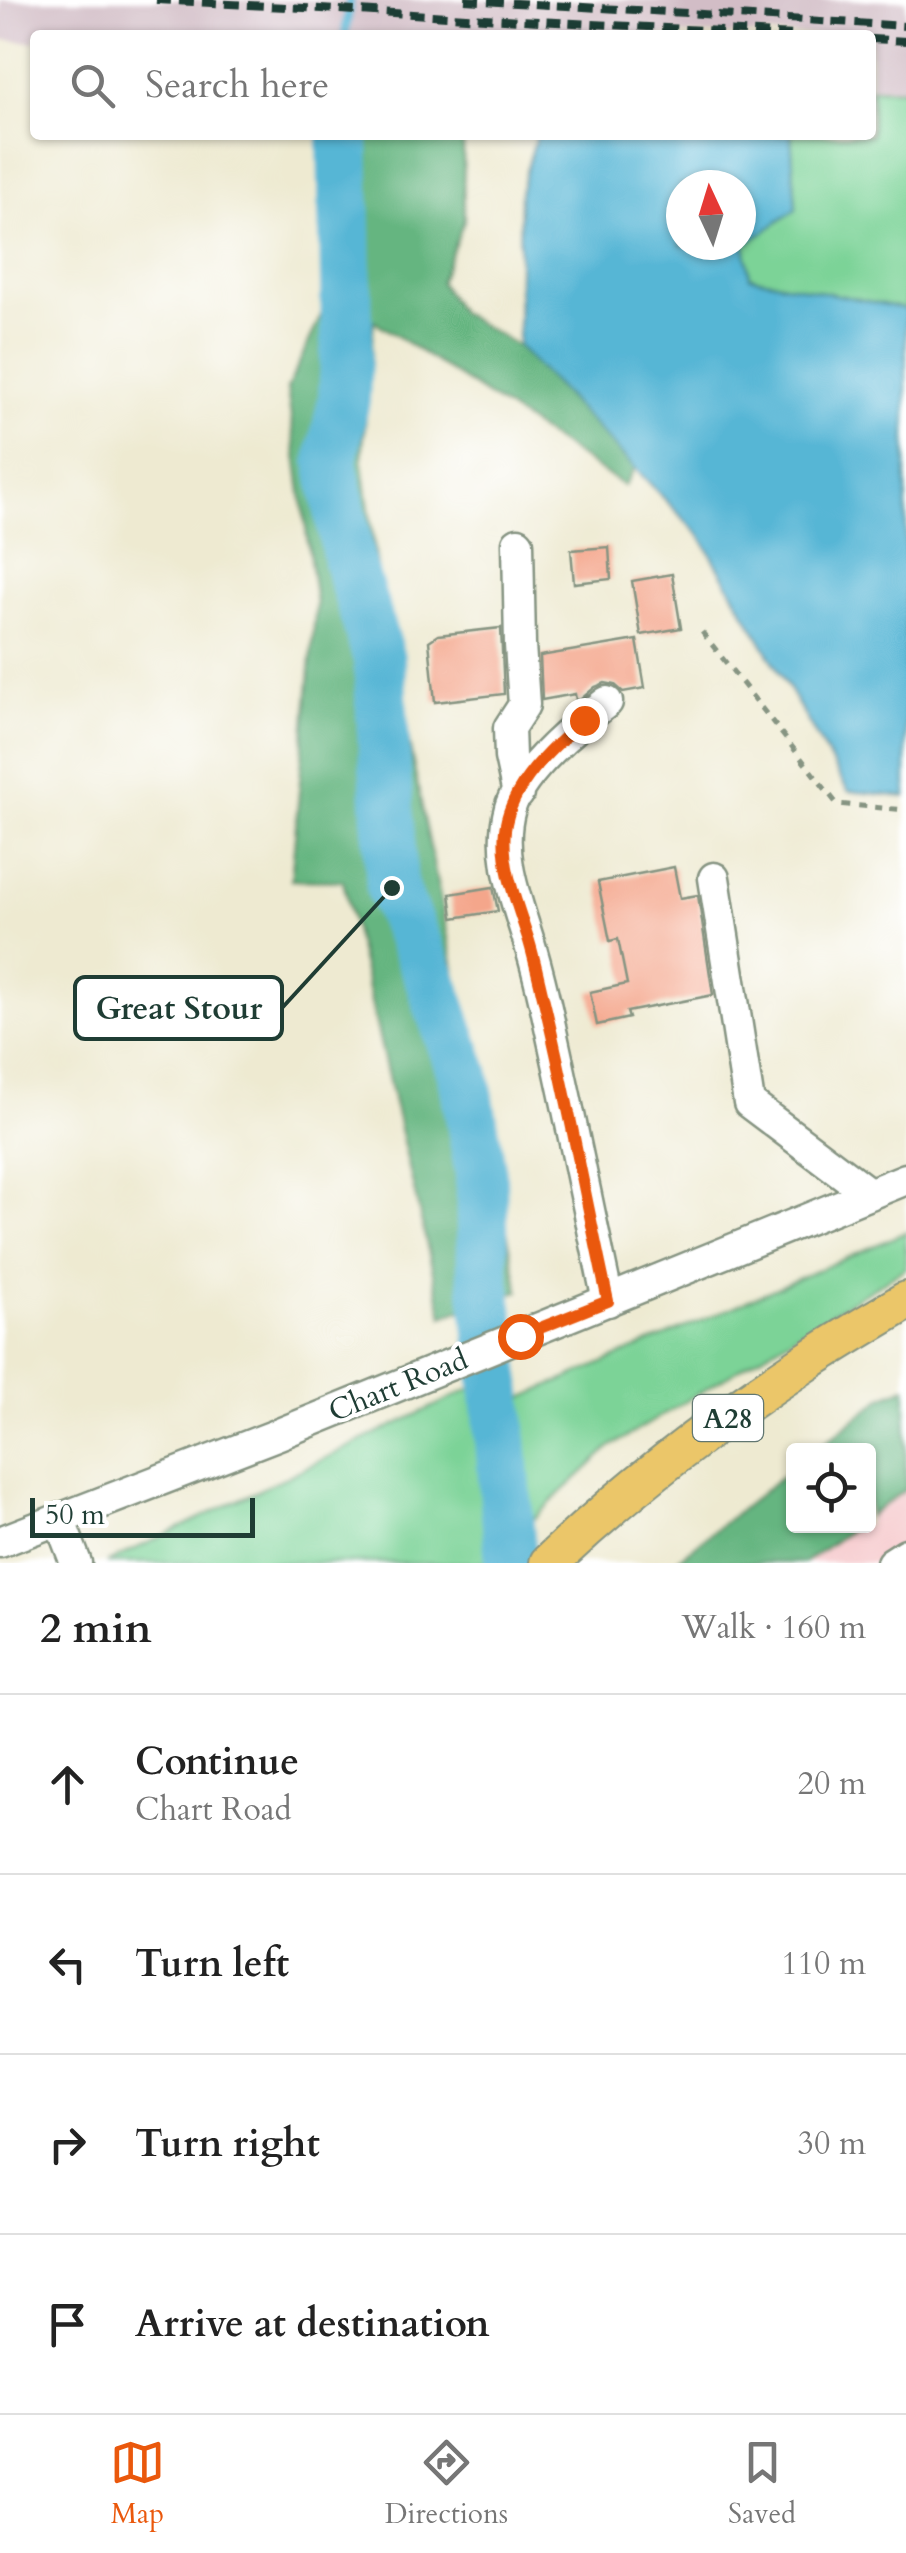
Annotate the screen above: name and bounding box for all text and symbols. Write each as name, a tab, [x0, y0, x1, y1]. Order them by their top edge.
search box	[30, 30, 876, 140]
icon: search	[65, 58, 120, 113]
text: Search here	[145, 59, 329, 111]
north arrow	[666, 170, 756, 260]
route end	[562, 698, 608, 744]
callout: Great Stour	[75, 977, 282, 1039]
text: Great Stour	[96, 987, 263, 1031]
route start	[498, 1314, 544, 1360]
street label: Chart Road	[322, 1339, 474, 1432]
road number: A28	[693, 1395, 763, 1441]
map controls	[786, 1443, 876, 1533]
button: locate	[786, 1443, 876, 1533]
scale bar	[30, 1493, 255, 1538]
text: 50 m	[45, 1496, 105, 1534]
text: 2 min	[40, 1600, 152, 1657]
text: Walk · 160 m	[681, 1606, 866, 1650]
text: Continue	[135, 1736, 299, 1788]
icon: ahead	[40, 1757, 95, 1812]
text: 20 m	[798, 1762, 866, 1806]
text: Chart Road	[135, 1788, 292, 1832]
icon: left	[40, 1937, 95, 1992]
text: Turn left	[135, 1938, 289, 1990]
text: 110 m	[781, 1942, 866, 1986]
icon: right	[40, 2117, 95, 2172]
text: Turn right	[135, 2118, 320, 2170]
text: 30 m	[798, 2122, 866, 2166]
icon: arrive	[40, 2297, 95, 2352]
text: Arrive at destination	[135, 2298, 490, 2350]
tab: Map	[110, 2435, 165, 2533]
tab: Directions	[385, 2435, 508, 2533]
tab: Saved	[728, 2435, 796, 2533]

